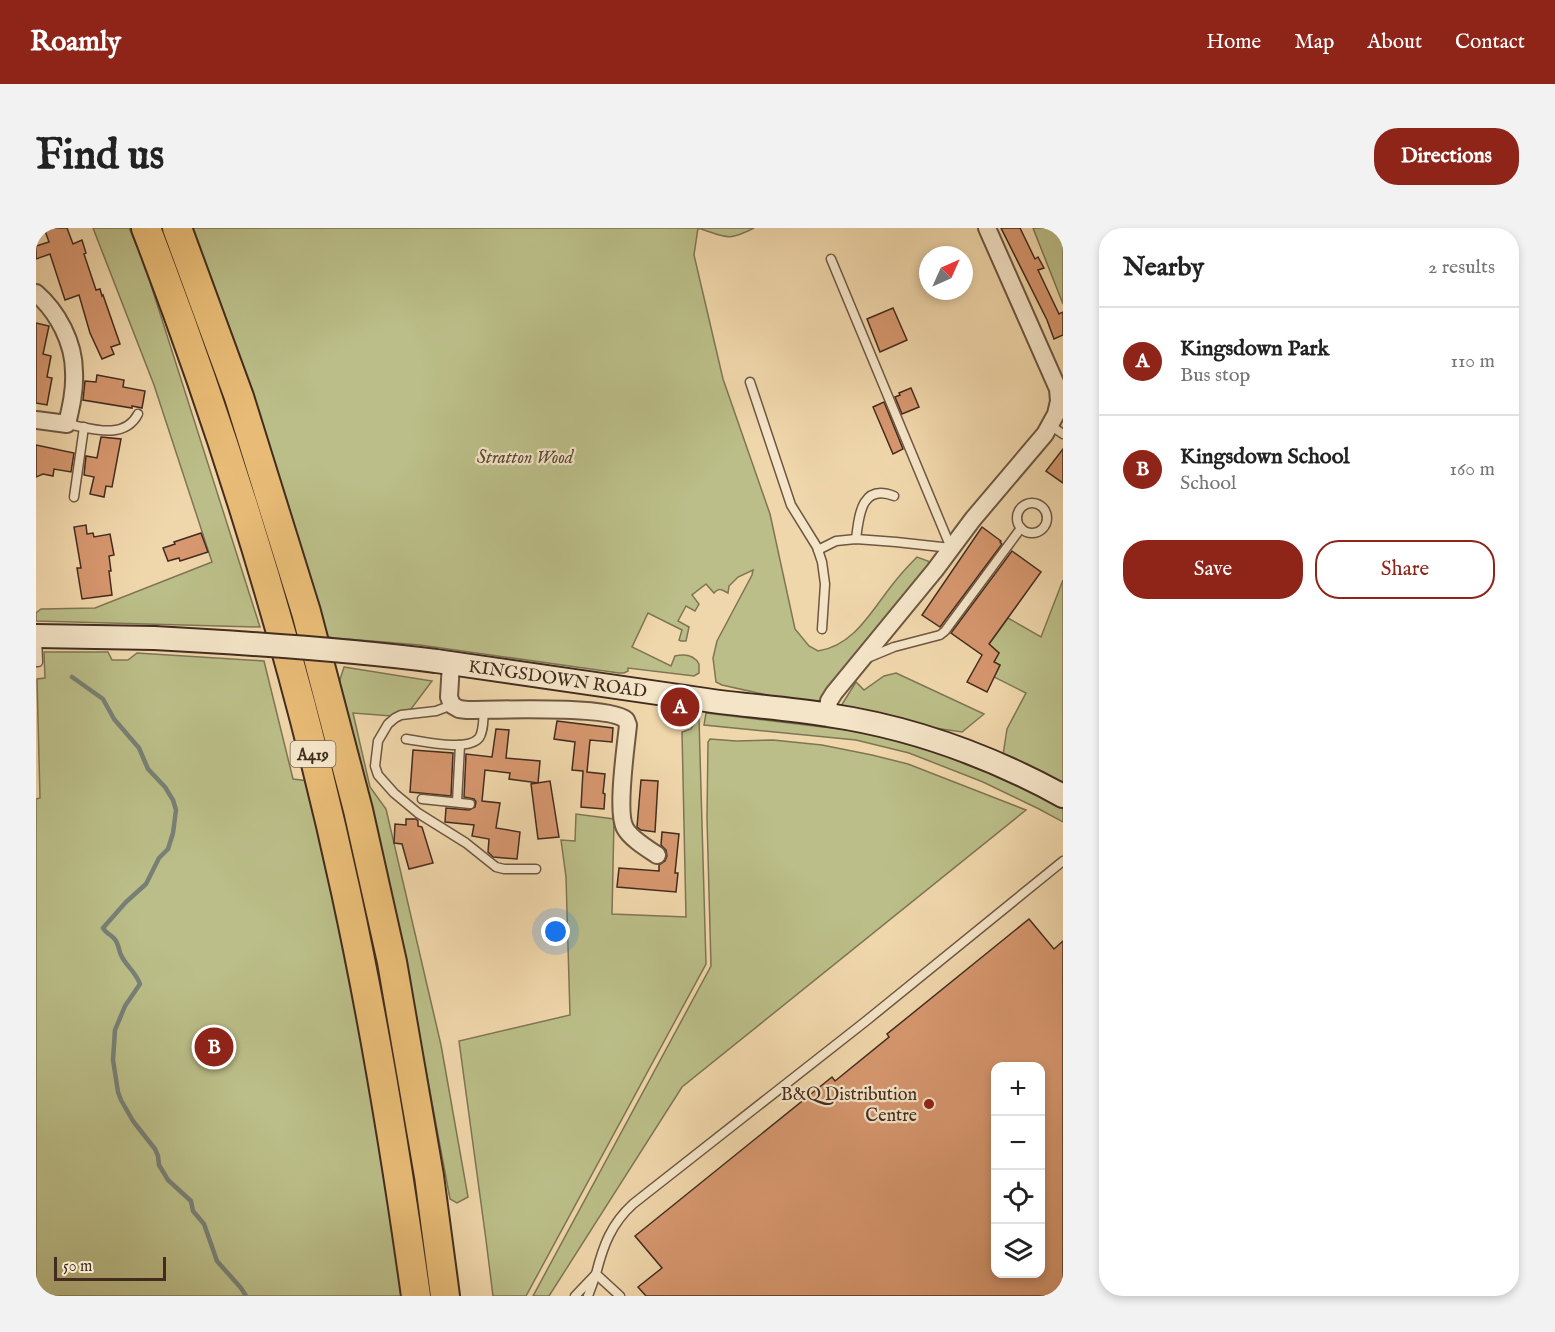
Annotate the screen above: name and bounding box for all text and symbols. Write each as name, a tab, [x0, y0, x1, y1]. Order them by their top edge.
text: Roamly	[30, 25, 121, 60]
text: Home	[1206, 29, 1261, 56]
text: Map	[1294, 29, 1334, 56]
text: About	[1367, 29, 1422, 56]
text: Contact	[1455, 29, 1525, 56]
button: Directions	[1374, 128, 1519, 185]
text: Find us	[36, 130, 164, 183]
north arrow	[919, 246, 973, 300]
text: Nearby	[1123, 251, 1204, 284]
text: 2 results	[1428, 255, 1495, 280]
text: Kingsdown Park	[1180, 335, 1329, 363]
text: A	[1136, 349, 1149, 374]
text: 110 m	[1451, 349, 1495, 374]
text: Bus stop	[1180, 363, 1250, 388]
text: Kingsdown School	[1180, 443, 1350, 471]
park label: Stratton Wood	[477, 447, 575, 470]
text: B	[1136, 457, 1149, 482]
text: 160 m	[1449, 457, 1495, 482]
text: School	[1180, 471, 1236, 496]
button: Save	[1123, 540, 1303, 599]
button: Share	[1315, 540, 1495, 599]
street label: KINGSDOWN ROAD	[467, 656, 648, 704]
pin: A	[660, 684, 700, 730]
road number: A419	[290, 741, 336, 767]
your location	[541, 917, 570, 946]
pin: B	[194, 1024, 234, 1070]
map controls	[991, 1062, 1045, 1278]
button: +	[991, 1062, 1045, 1116]
place label: B&Q Distribution Centre	[781, 1084, 917, 1128]
marker: B&Q Distribution Centre	[922, 1097, 936, 1111]
button: −	[991, 1116, 1045, 1170]
button: locate	[991, 1170, 1045, 1224]
button: layers	[991, 1224, 1045, 1278]
scale bar	[54, 1254, 166, 1282]
text: 50 m	[63, 1257, 92, 1277]

